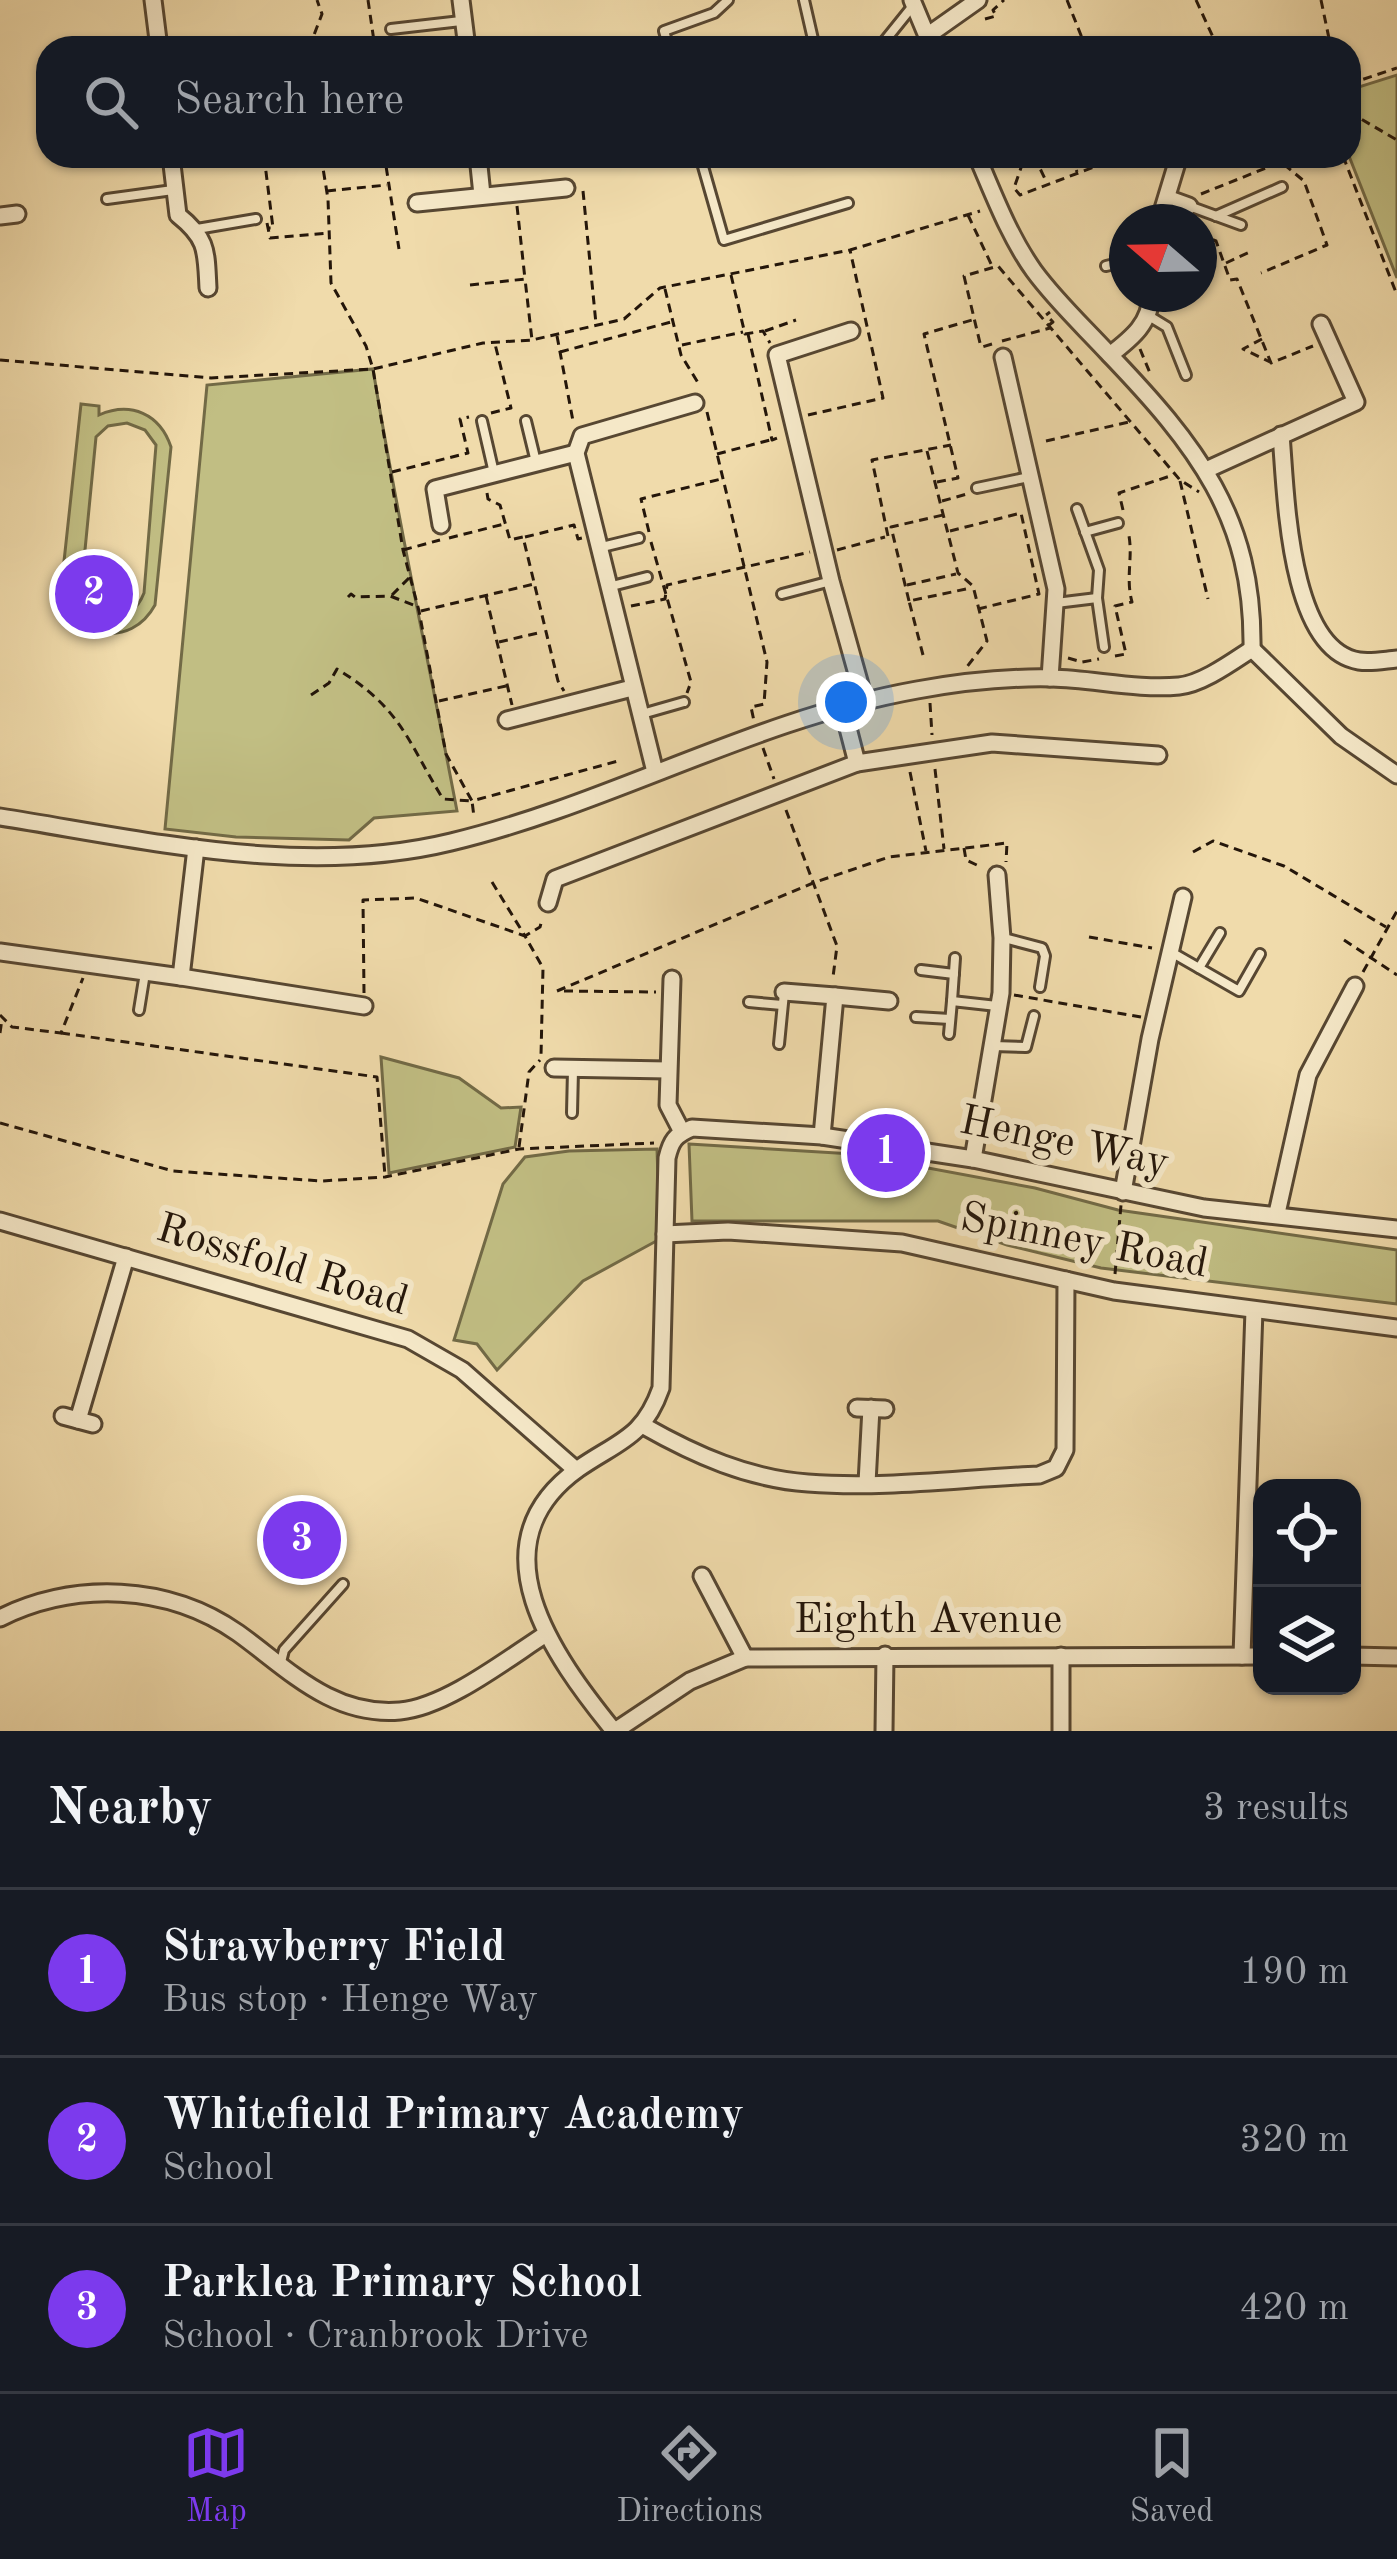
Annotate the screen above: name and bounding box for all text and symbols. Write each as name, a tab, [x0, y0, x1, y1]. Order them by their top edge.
search box	[36, 36, 1361, 168]
icon: search	[78, 69, 144, 135]
text: Search here	[174, 79, 404, 124]
north arrow	[1109, 204, 1217, 312]
pin: 2	[55, 549, 133, 639]
your location	[816, 672, 876, 732]
street label: Henge Way	[956, 1100, 1172, 1186]
pin: 1	[847, 1108, 925, 1198]
street label: Spinney Road	[957, 1197, 1211, 1287]
street label: Rossfold Road	[151, 1208, 413, 1324]
map controls	[1253, 1479, 1361, 1695]
button: locate	[1253, 1479, 1361, 1587]
pin: 3	[263, 1495, 341, 1585]
button: layers	[1253, 1587, 1361, 1695]
street label: Eighth Avenue	[794, 1600, 1062, 1642]
text: Nearby	[48, 1784, 213, 1835]
text: 3 results	[1203, 1789, 1349, 1828]
text: Strawberry Field	[162, 1926, 506, 1971]
text: 1	[76, 1953, 98, 1992]
text: 190 m	[1239, 1953, 1349, 1992]
text: Bus stop · Henge Way	[162, 1981, 538, 2020]
text: Whitefield Primary Academy	[162, 2094, 744, 2139]
text: 2	[76, 2121, 98, 2160]
text: 320 m	[1239, 2121, 1349, 2160]
text: School	[162, 2149, 274, 2188]
text: Parklea Primary School	[162, 2262, 642, 2307]
text: 3	[76, 2289, 98, 2328]
text: 420 m	[1239, 2289, 1349, 2328]
text: School · Cranbrook Drive	[162, 2317, 588, 2356]
tab: Map	[183, 2420, 249, 2533]
tab: Directions	[616, 2420, 763, 2533]
tab: Saved	[1130, 2420, 1214, 2533]

